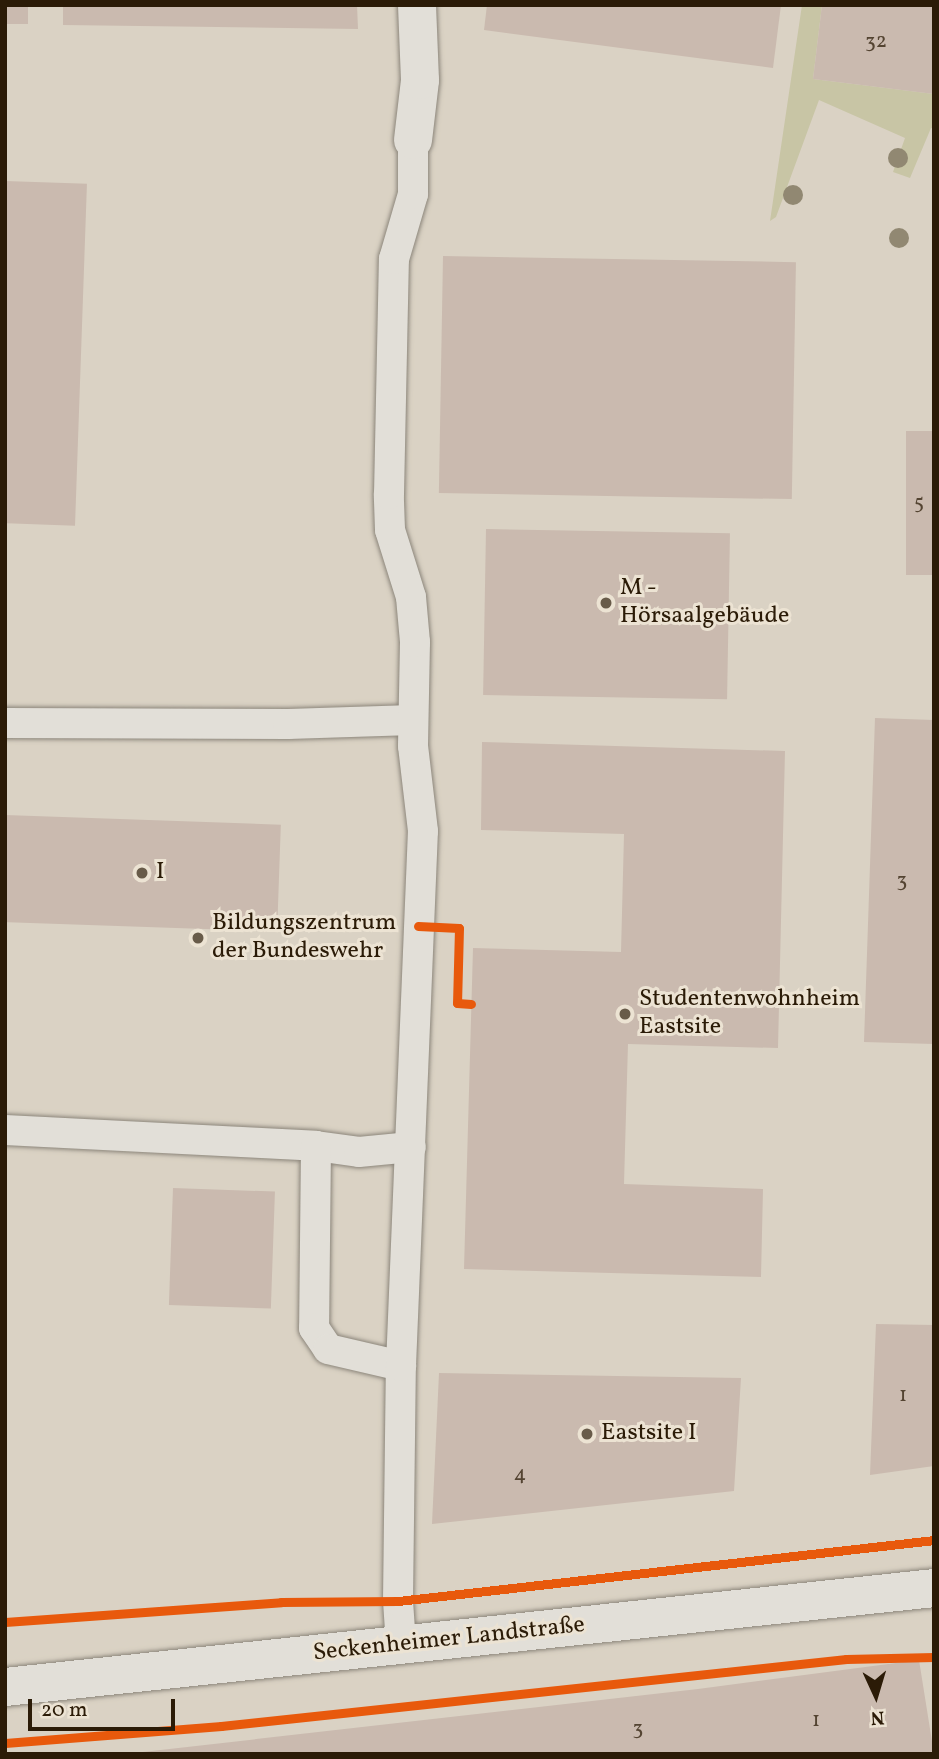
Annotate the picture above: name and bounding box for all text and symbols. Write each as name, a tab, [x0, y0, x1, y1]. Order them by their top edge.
house number: 32	[865, 29, 887, 55]
house number: 5	[914, 490, 924, 516]
place label: M - Hörsaalgebäude	[620, 575, 789, 631]
marker: M - Hörsaalgebäude	[598, 595, 614, 611]
place label: I	[156, 859, 164, 887]
marker: I	[134, 865, 150, 881]
house number: 3	[897, 868, 907, 894]
place label: Bildungszentrum der Bundeswehr	[212, 910, 396, 966]
marker: Bildungszentrum der Bundeswehr	[190, 930, 206, 946]
place label: Studentenwohnheim Eastsite	[639, 986, 860, 1042]
marker: Studentenwohnheim Eastsite	[617, 1006, 633, 1022]
house number: 1	[899, 1383, 907, 1409]
place label: Eastsite I	[601, 1420, 696, 1448]
marker: Eastsite I	[579, 1426, 595, 1442]
house number: 4	[514, 1462, 526, 1488]
street label: Seckenheimer Landstraße	[312, 1611, 586, 1669]
north arrow	[841, 1661, 911, 1731]
scale bar	[32, 1686, 178, 1730]
text: 20 m	[41, 1696, 87, 1725]
text: N	[870, 1703, 885, 1730]
house number: 1	[812, 1708, 820, 1734]
house number: 3	[633, 1716, 643, 1742]

